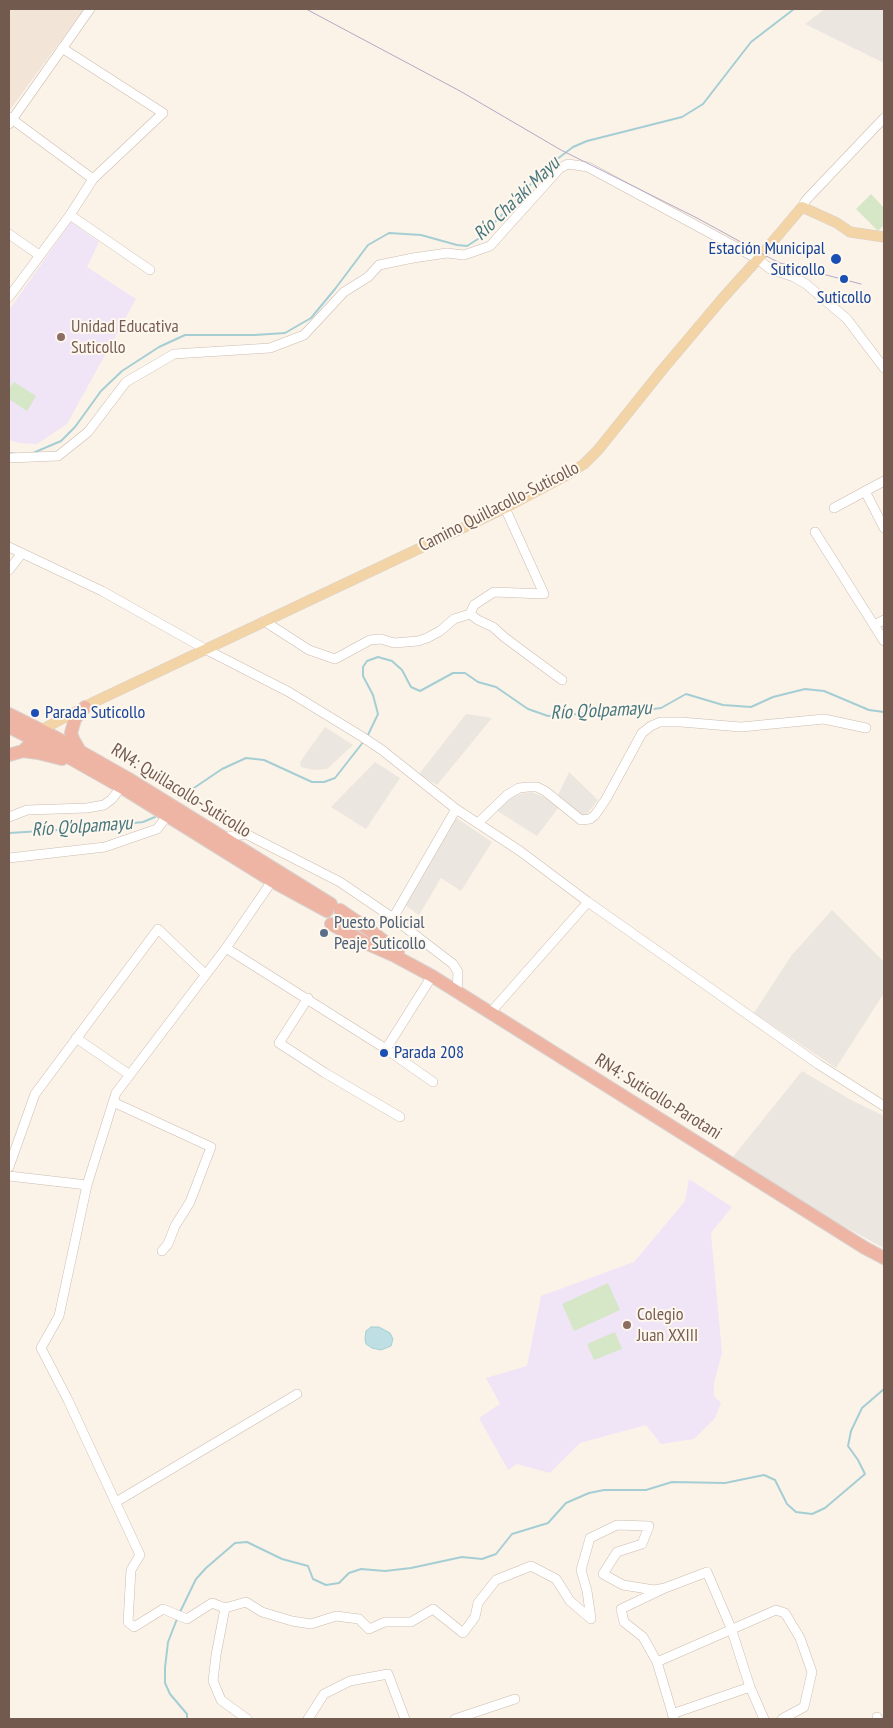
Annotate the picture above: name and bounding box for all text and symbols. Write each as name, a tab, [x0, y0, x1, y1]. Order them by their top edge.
water label: Río Cha'aki Mayu	[469, 152, 565, 246]
place label: Estación Municipal Suticollo	[709, 238, 825, 280]
marker: Estación Municipal Suticollo	[829, 252, 843, 266]
marker: Suticollo	[838, 273, 850, 285]
place label: Suticollo	[817, 287, 871, 309]
place label: Unidad Educativa Suticollo	[71, 316, 179, 358]
marker: Unidad Educativa Suticollo	[55, 331, 67, 343]
street label: Camino Quillacollo-Suticollo	[415, 457, 583, 557]
water label: Río Q'olpamayu	[550, 697, 652, 725]
place label: Parada Suticollo	[45, 702, 145, 724]
marker: Parada Suticollo	[29, 707, 41, 719]
street label: RN4: Quillacollo-Suticollo	[107, 739, 255, 843]
water label: Río Q'olpamayu	[31, 812, 133, 842]
place label: Puesto Policial Peaje Suticollo	[334, 912, 426, 954]
marker: Puesto Policial Peaje Suticollo	[318, 927, 330, 939]
place label: Parada 208	[394, 1042, 464, 1064]
marker: Parada 208	[378, 1047, 390, 1059]
street label: RN4: Suticollo-Parotani	[591, 1049, 725, 1145]
place label: Colegio Juan XXIII	[637, 1304, 698, 1346]
marker: Colegio Juan XXIII	[621, 1319, 633, 1331]

